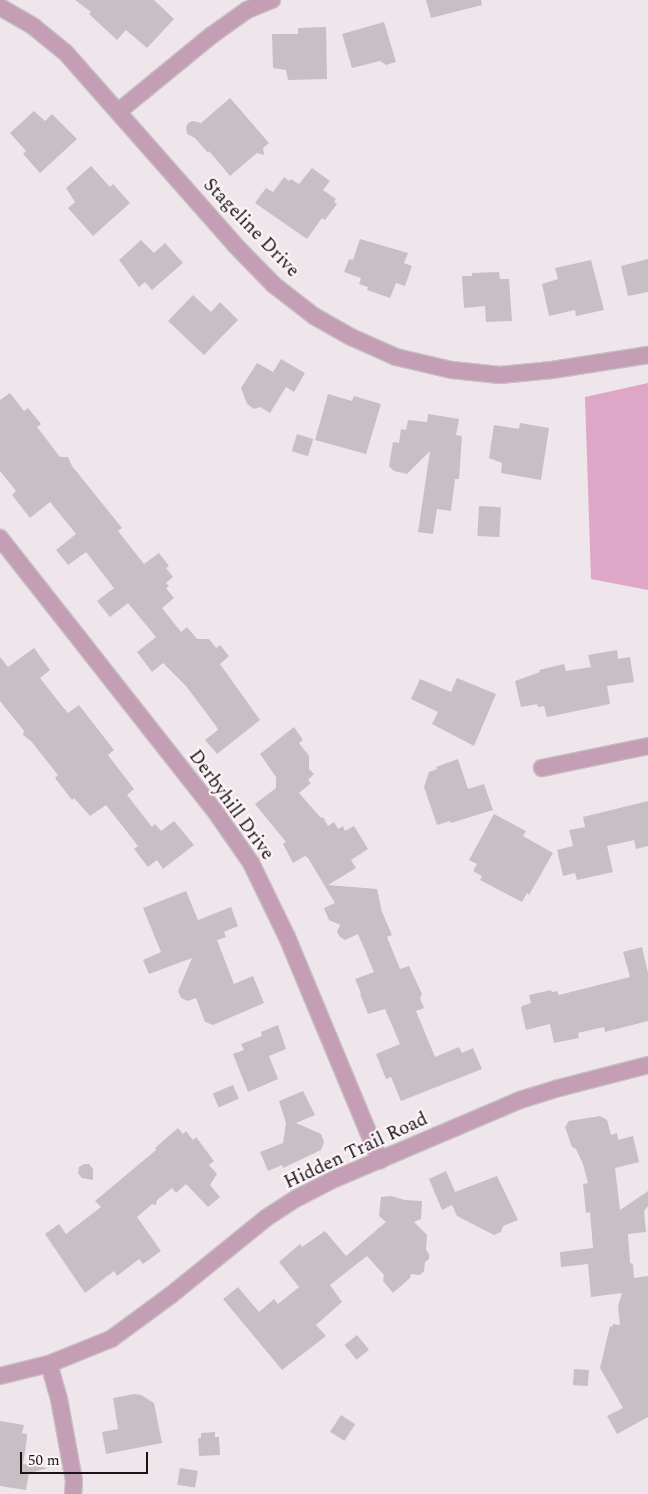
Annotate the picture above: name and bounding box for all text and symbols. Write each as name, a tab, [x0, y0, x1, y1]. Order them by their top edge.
street label: Stageline Drive	[198, 174, 304, 282]
street label: Derbyhill Drive	[183, 745, 279, 865]
street label: Hidden Trail Road	[281, 1108, 431, 1194]
scale bar	[22, 1442, 150, 1474]
text: 50 m	[28, 1449, 60, 1472]

